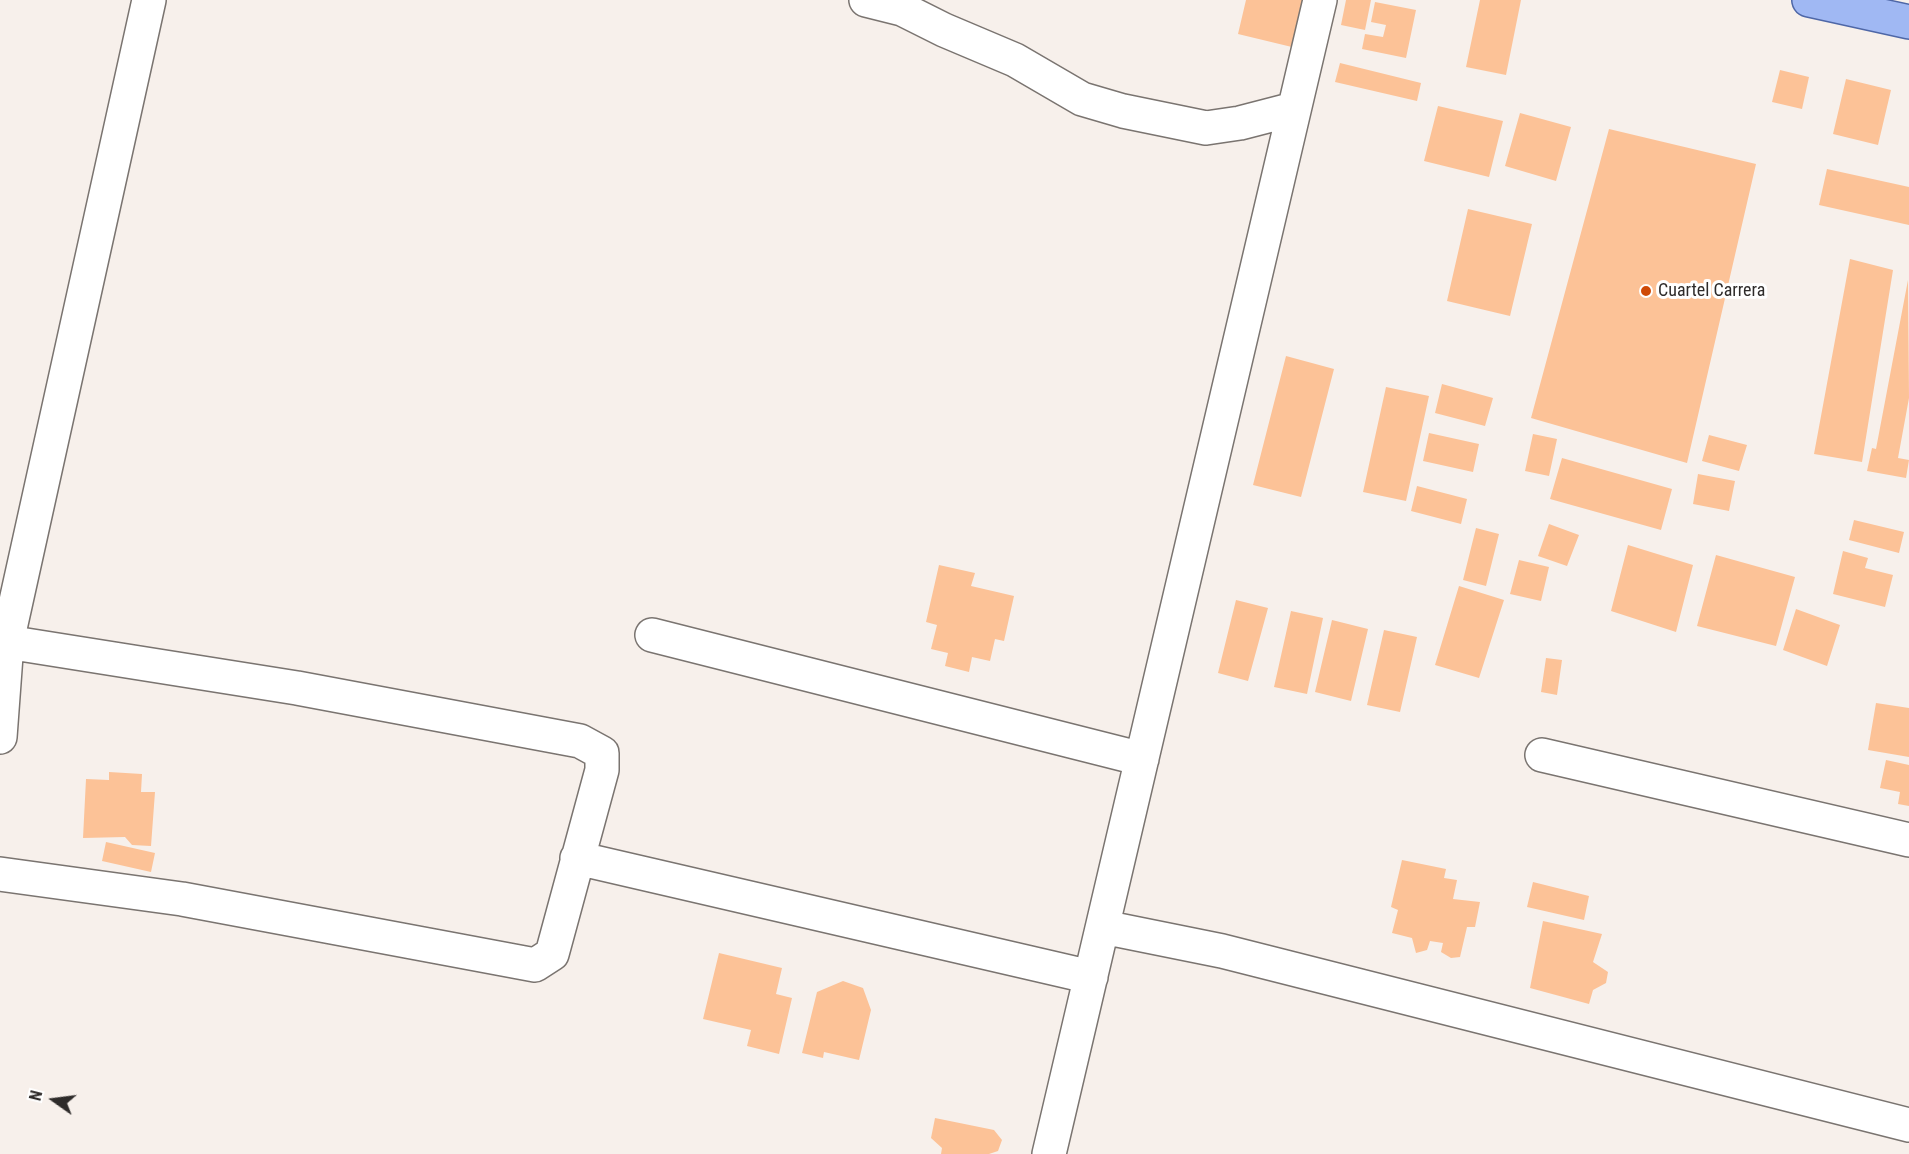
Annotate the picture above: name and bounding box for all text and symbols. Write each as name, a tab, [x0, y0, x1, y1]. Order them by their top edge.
place label: Cuartel Carrera	[1658, 280, 1765, 302]
marker: Cuartel Carrera	[1639, 284, 1653, 298]
north arrow	[24, 1070, 84, 1130]
text: N	[26, 1088, 46, 1103]

